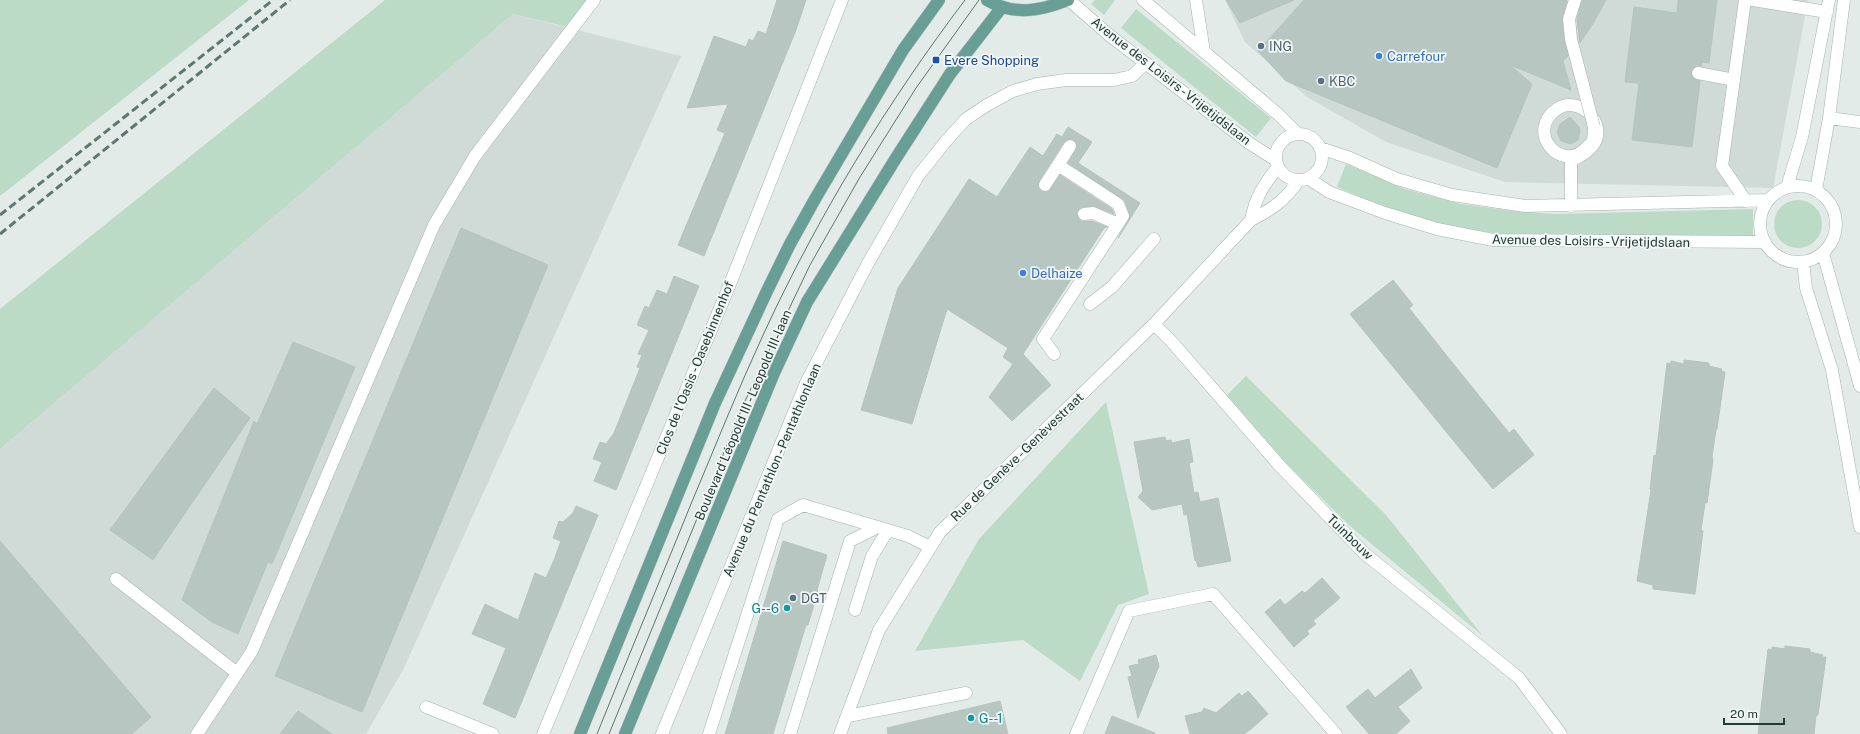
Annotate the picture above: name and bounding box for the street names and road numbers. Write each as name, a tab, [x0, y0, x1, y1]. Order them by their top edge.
street label: Avenue des Loisirs - Vrijetijdslaan	[1088, 14, 1254, 148]
street label: Avenue des Loisirs - Vrijetijdslaan	[1492, 232, 1690, 250]
street label: Clos de l'Oasis - Oasebinnenhof	[653, 279, 737, 457]
street label: Boulevard Léopold III - Leopold III-laan	[692, 307, 794, 523]
street label: Avenue du Pentathlon - Pentathlonlaan	[720, 361, 824, 579]
street label: Rue de Genève - Genèvestraat	[948, 390, 1086, 524]
street label: Tuinbouw	[1324, 511, 1376, 563]

